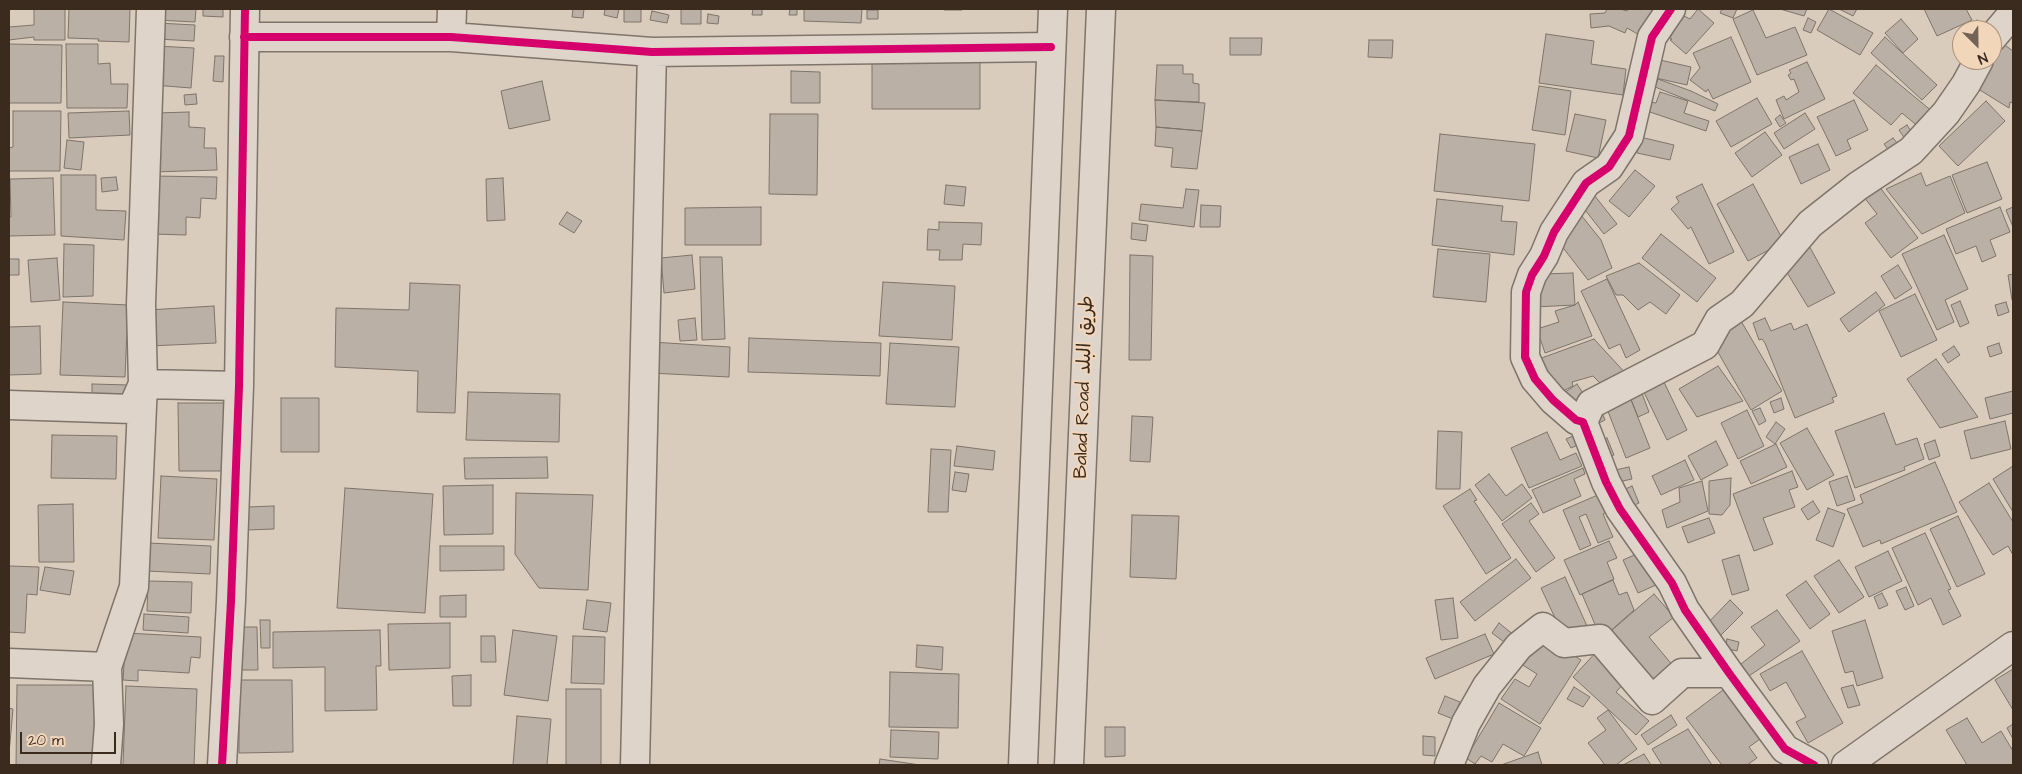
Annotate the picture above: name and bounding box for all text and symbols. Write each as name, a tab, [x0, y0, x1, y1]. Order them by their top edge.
north arrow	[1952, 20, 2002, 70]
text: N	[1975, 47, 1990, 69]
street label: Balad Road طريق البلد	[1070, 295, 1100, 479]
scale bar	[22, 722, 119, 754]
text: 20 m	[28, 730, 64, 751]

